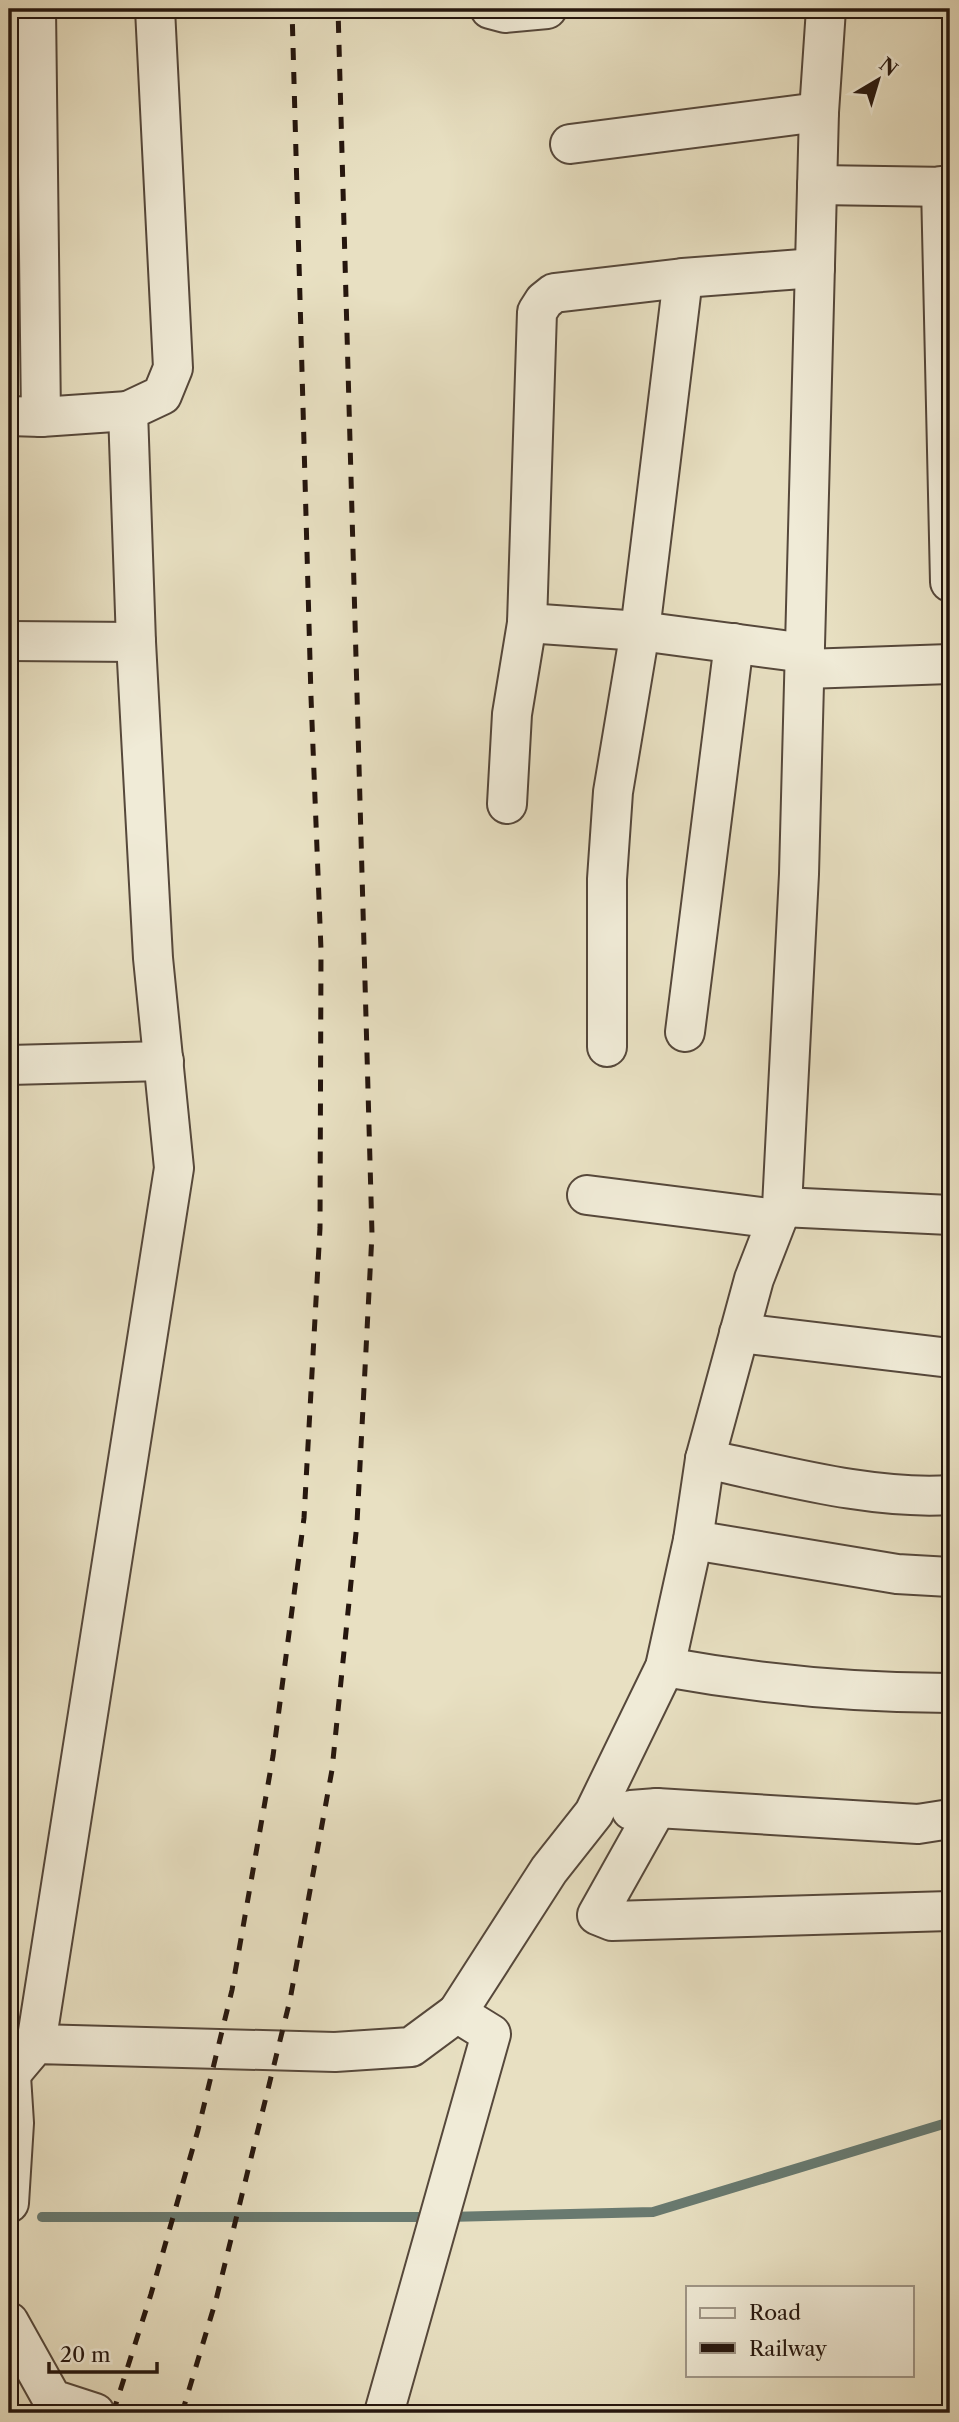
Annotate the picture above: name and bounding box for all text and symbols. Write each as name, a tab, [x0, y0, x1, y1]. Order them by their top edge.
north arrow	[844, 46, 914, 116]
text: N	[875, 53, 902, 81]
legend	[686, 2286, 914, 2376]
text: Road	[749, 2300, 801, 2325]
scale bar	[49, 2331, 158, 2375]
text: Railway	[749, 2336, 827, 2361]
text: 20 m	[60, 2342, 111, 2367]

